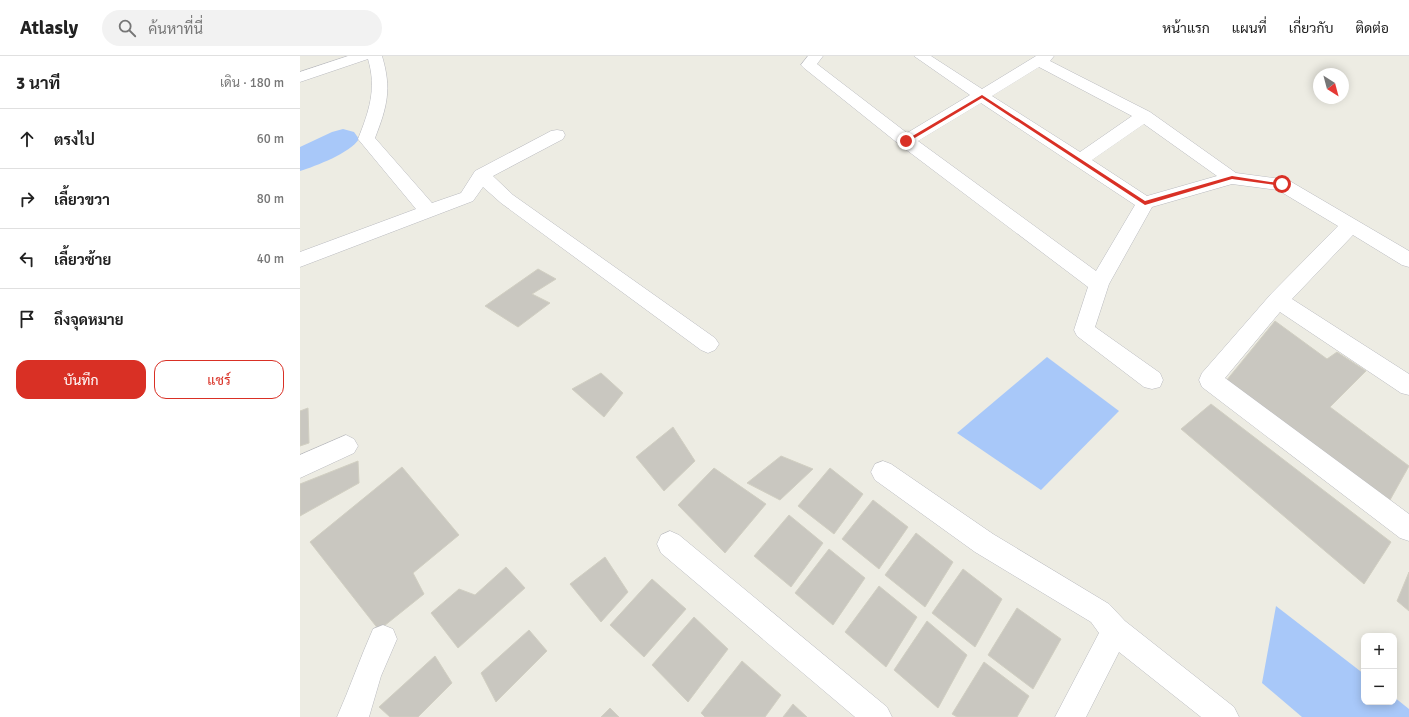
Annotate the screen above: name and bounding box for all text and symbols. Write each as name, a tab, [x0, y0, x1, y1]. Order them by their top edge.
search box	[102, 10, 382, 46]
text: Atlasly	[20, 16, 78, 40]
icon: search	[116, 17, 138, 39]
text: ค้นหาที่นี่	[148, 20, 203, 38]
text: หน้าแรก	[1162, 20, 1210, 37]
text: แผนที่	[1232, 20, 1267, 37]
text: เกี่ยวกับ	[1289, 20, 1333, 37]
text: ติดต่อ	[1355, 20, 1389, 37]
north arrow	[1313, 68, 1349, 104]
text: 3 นาที	[16, 73, 60, 94]
text: เดิน · 180 m	[220, 75, 284, 91]
icon: ahead	[16, 128, 38, 150]
text: ตรงไป	[54, 131, 95, 149]
text: 60 m	[257, 131, 284, 147]
route end	[897, 132, 915, 150]
route start	[1273, 175, 1291, 193]
icon: right	[16, 188, 38, 210]
text: เลี้ยวขวา	[54, 191, 110, 209]
text: 80 m	[257, 191, 284, 207]
icon: left	[16, 248, 38, 270]
text: เลี้ยวซ้าย	[54, 251, 111, 269]
text: 40 m	[257, 251, 284, 267]
icon: arrive	[16, 308, 38, 330]
text: ถึงจุดหมาย	[54, 311, 124, 329]
button: บันทึก	[16, 360, 146, 399]
button: แชร์	[154, 360, 284, 399]
map controls	[1361, 633, 1397, 705]
button: +	[1361, 633, 1397, 669]
button: −	[1361, 669, 1397, 705]

